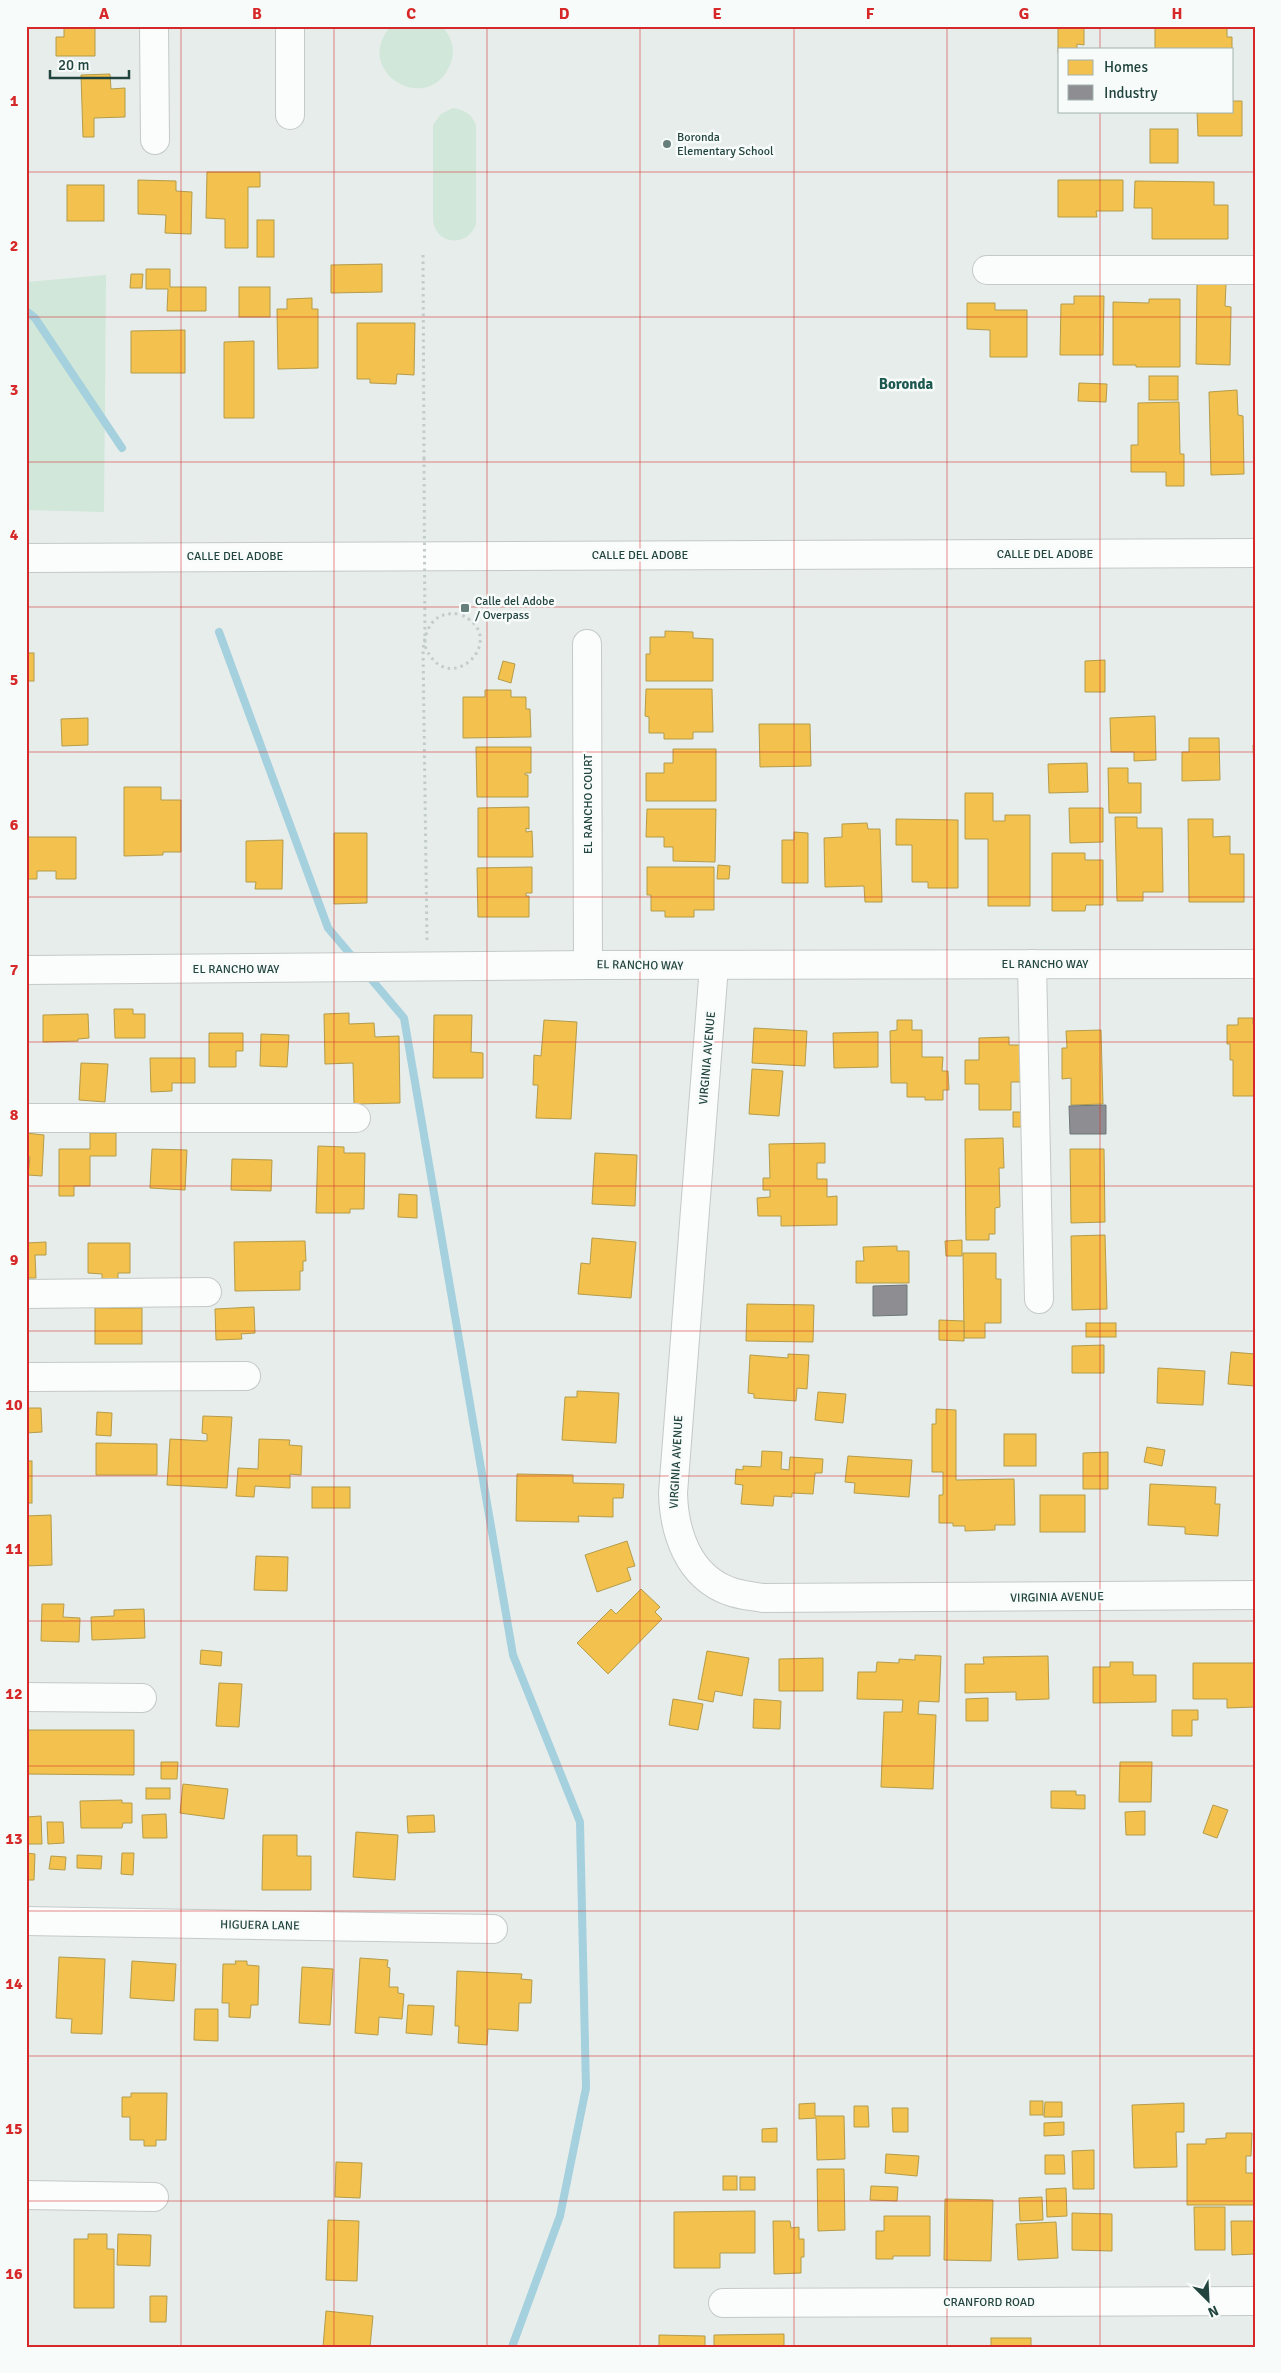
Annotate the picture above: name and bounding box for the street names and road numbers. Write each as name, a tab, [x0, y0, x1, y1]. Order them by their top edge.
street label: CALLE DEL ADOBE	[997, 547, 1094, 562]
street label: CALLE DEL ADOBE	[592, 548, 689, 563]
street label: CALLE DEL ADOBE	[187, 549, 284, 564]
street label: EL RANCHO COURT	[581, 754, 596, 854]
street label: EL RANCHO WAY	[596, 957, 684, 974]
street label: EL RANCHO WAY	[1002, 957, 1088, 972]
street label: EL RANCHO WAY	[193, 962, 279, 977]
street label: VIRGINIA AVENUE	[696, 1011, 719, 1105]
street label: VIRGINIA AVENUE	[667, 1415, 686, 1509]
street label: VIRGINIA AVENUE	[1010, 1589, 1104, 1606]
street label: HIGUERA LANE	[220, 1917, 300, 1934]
street label: CRANFORD ROAD	[943, 2295, 1035, 2310]

